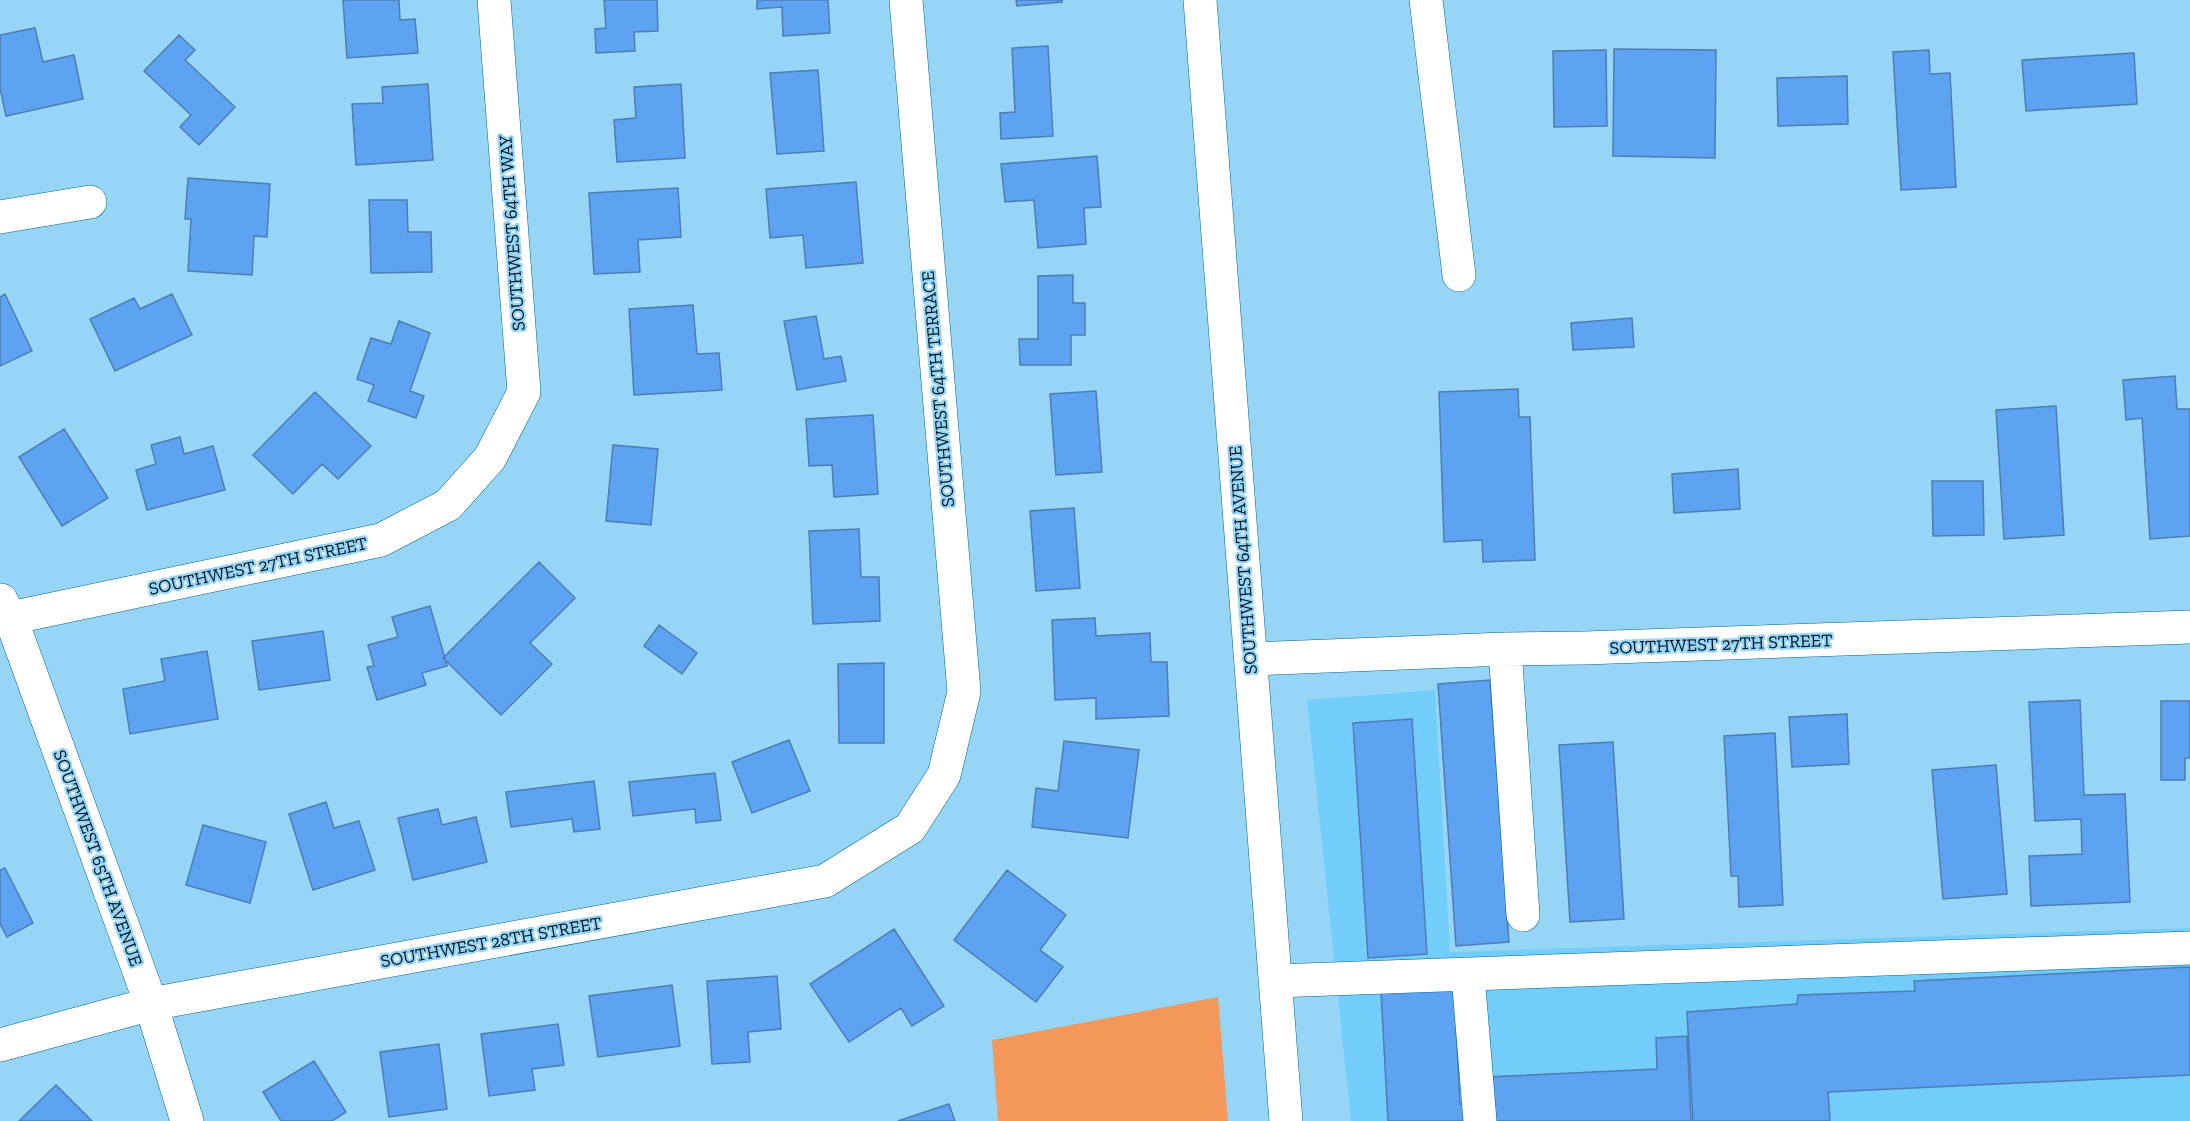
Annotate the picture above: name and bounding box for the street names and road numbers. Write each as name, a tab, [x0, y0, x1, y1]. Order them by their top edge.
street label: SOUTHWEST 64TH WAY	[494, 134, 530, 332]
street label: SOUTHWEST 64TH TERRACE	[917, 270, 959, 508]
street label: SOUTHWEST 64TH AVENUE	[1224, 445, 1262, 675]
street label: SOUTHWEST 27TH STREET	[147, 532, 369, 600]
street label: SOUTHWEST 27TH STREET	[1609, 629, 1833, 659]
street label: SOUTHWEST 65TH AVENUE	[49, 747, 147, 969]
street label: SOUTHWEST 28TH STREET	[379, 912, 603, 972]

